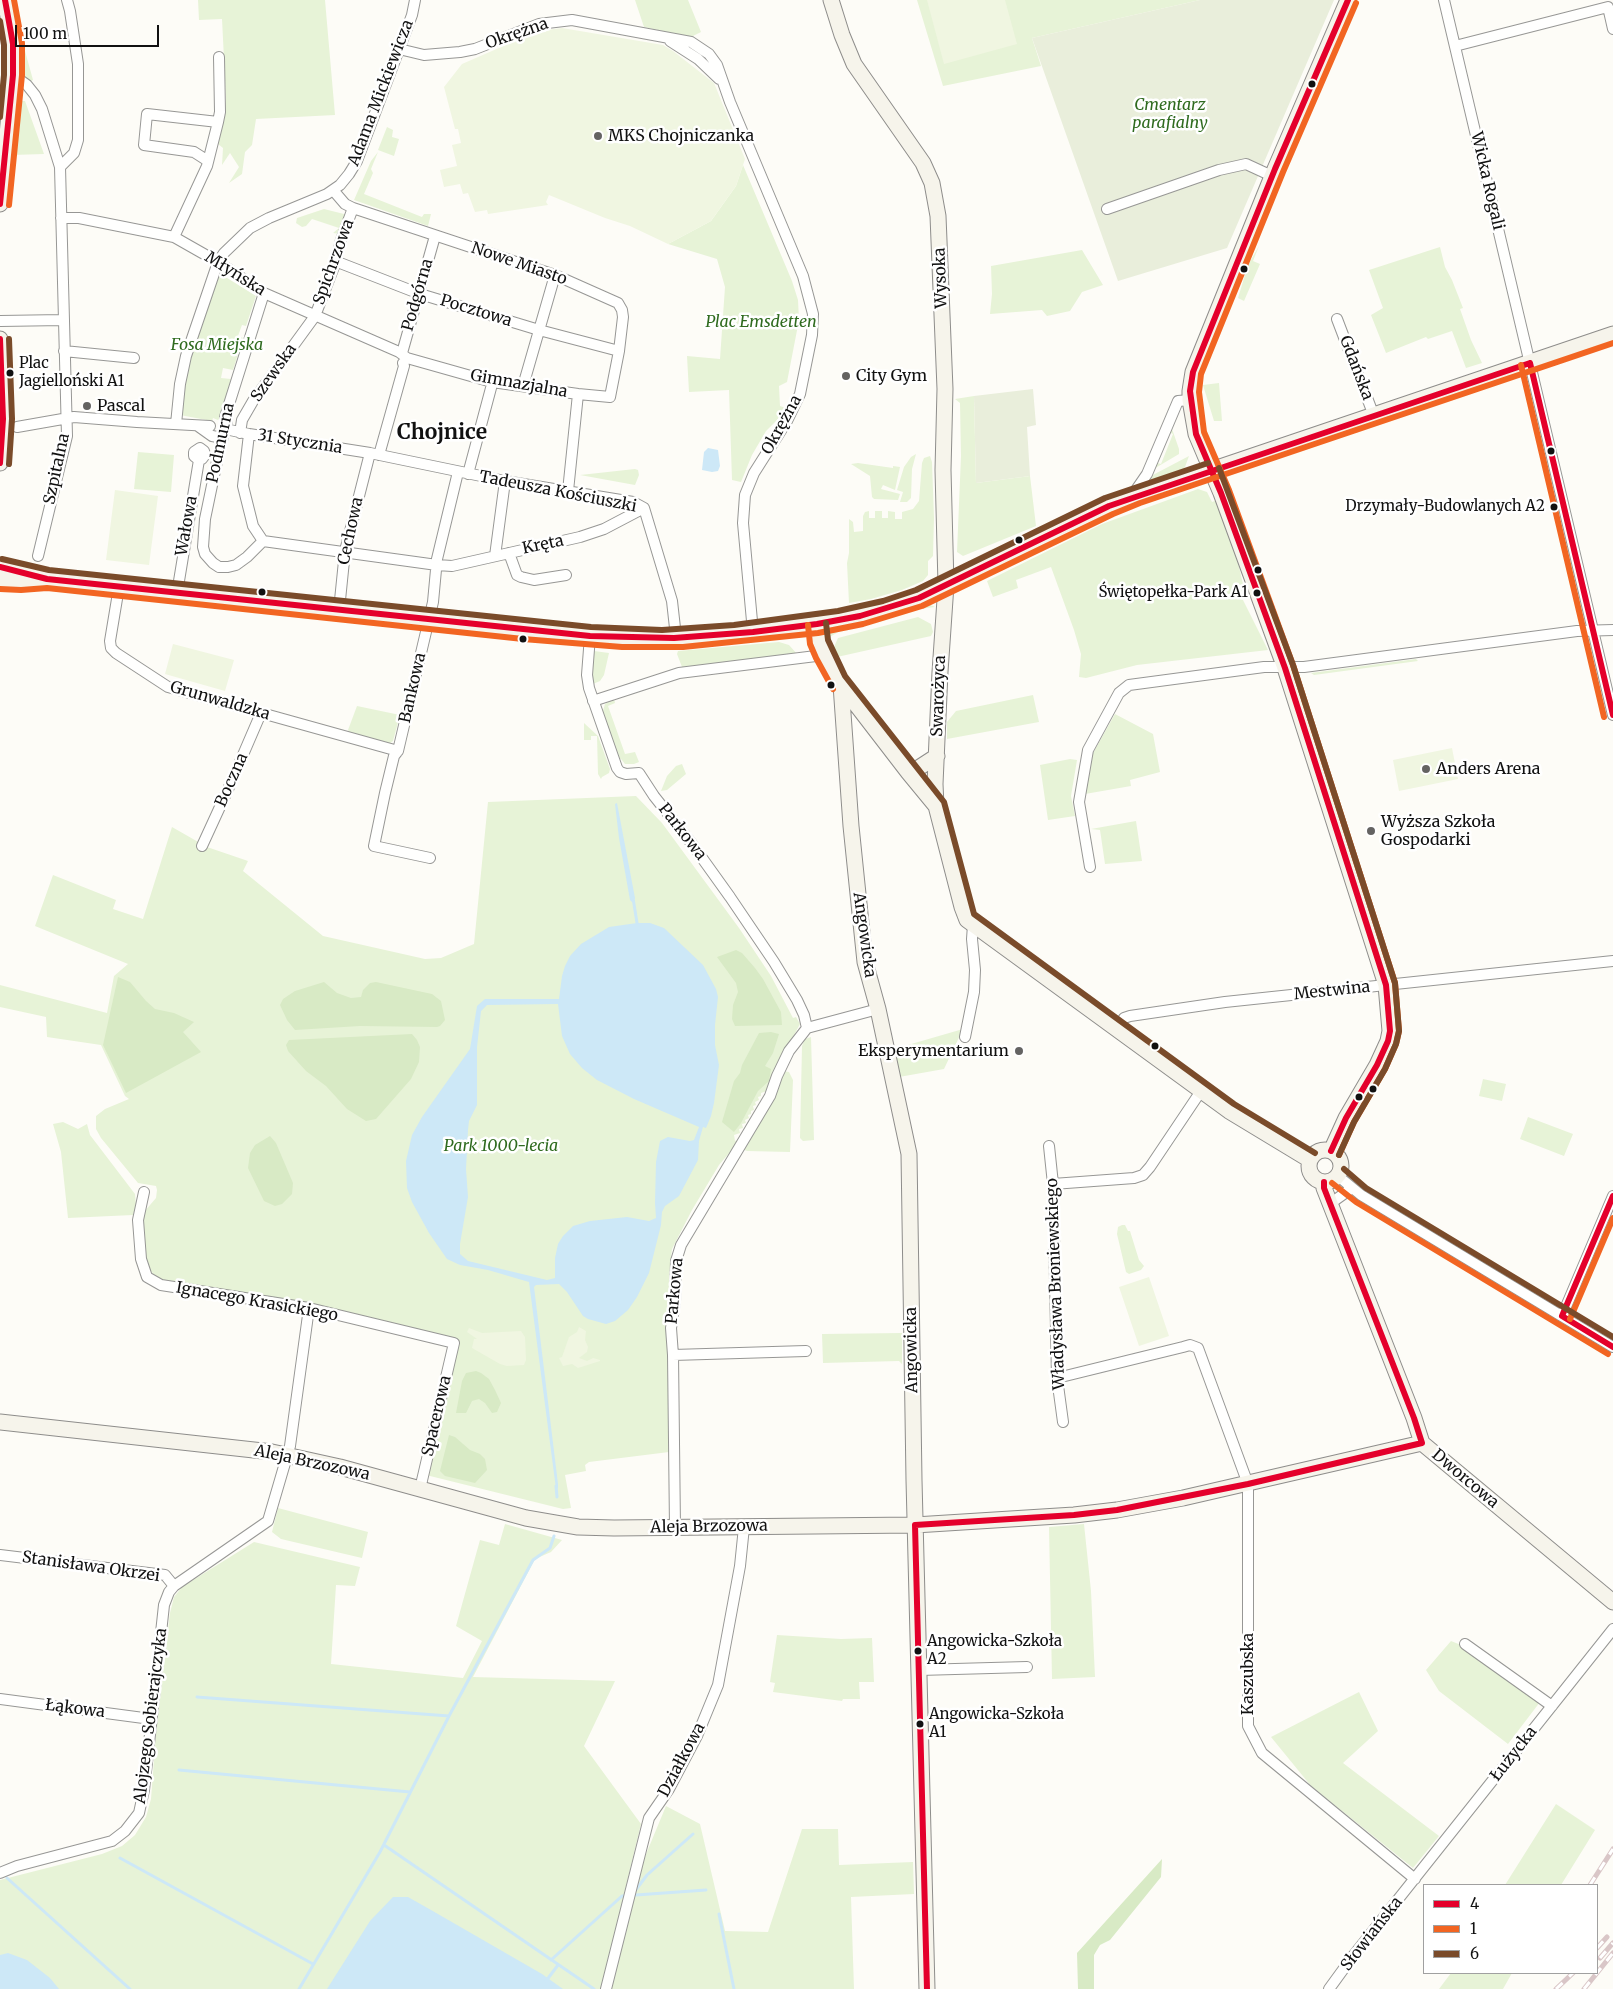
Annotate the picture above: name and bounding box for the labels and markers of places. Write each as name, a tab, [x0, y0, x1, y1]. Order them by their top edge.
unlabelled marker	[1307, 79, 1317, 89]
place label: MKS Chojniczanka	[608, 126, 754, 146]
marker: MKS Chojniczanka	[592, 130, 604, 142]
unlabelled marker	[1239, 264, 1249, 274]
place label: Plac Jagielloński A1	[19, 355, 124, 390]
place label: City Gym	[856, 366, 927, 386]
marker: Plac Jagielloński A1	[5, 368, 15, 378]
marker: City Gym	[840, 370, 852, 382]
place label: Pascal	[97, 396, 145, 416]
marker: Pascal	[81, 400, 93, 412]
unlabelled marker	[1546, 446, 1556, 456]
place label: Drzymały-Budowlanych A2	[1345, 498, 1545, 516]
marker: Drzymały-Budowlanych A2	[1549, 502, 1559, 512]
unlabelled marker	[1014, 535, 1024, 545]
unlabelled marker	[1253, 565, 1263, 575]
place label: Świętopełka-Park A1	[1098, 584, 1248, 602]
unlabelled marker	[257, 587, 267, 597]
marker: Świętopełka-Park A1	[1252, 588, 1262, 598]
unlabelled marker	[518, 634, 528, 644]
unlabelled marker	[826, 680, 836, 690]
place label: Anders Arena	[1436, 759, 1540, 779]
marker: Anders Arena	[1420, 763, 1432, 775]
place label: Wyższa Szkoła Gospodarki	[1381, 812, 1495, 850]
marker: Wyższa Szkoła Gospodarki	[1365, 825, 1377, 837]
place label: Eksperymentarium	[858, 1041, 1009, 1061]
unlabelled marker	[1150, 1041, 1160, 1051]
marker: Eksperymentarium	[1013, 1045, 1025, 1057]
unlabelled marker	[1368, 1084, 1378, 1094]
unlabelled marker	[1354, 1092, 1364, 1102]
place label: Angowicka-Szkoła A2	[927, 1633, 1062, 1668]
marker: Angowicka-Szkoła A2	[913, 1646, 923, 1656]
place label: Angowicka-Szkoła A1	[929, 1706, 1064, 1741]
marker: Angowicka-Szkoła A1	[915, 1719, 925, 1729]

